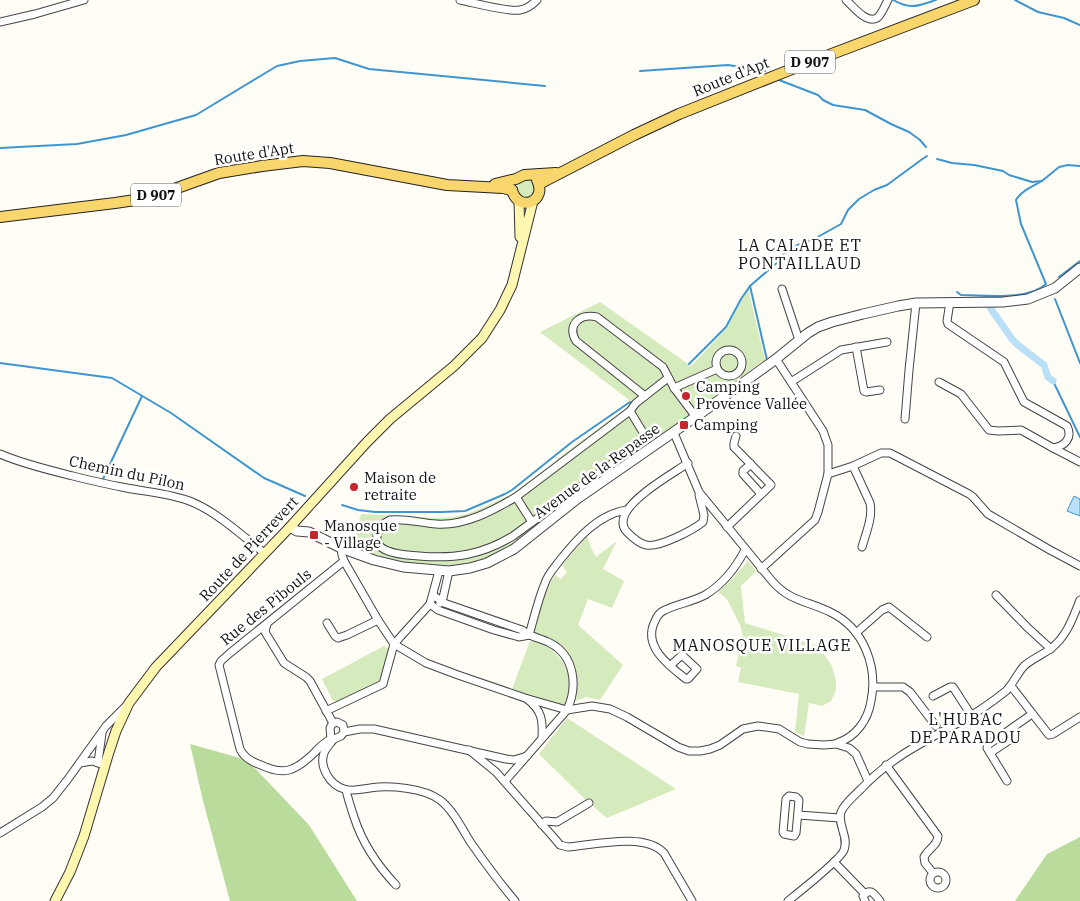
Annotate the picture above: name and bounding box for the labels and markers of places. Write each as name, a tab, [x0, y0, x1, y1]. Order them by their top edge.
place label: Camping Provence Vallée	[696, 377, 807, 413]
marker: Camping Provence Vallée	[680, 390, 692, 402]
place label: Camping	[694, 415, 758, 434]
marker: Camping	[678, 419, 690, 431]
place label: Maison de retraite	[364, 468, 436, 504]
marker: Maison de retraite	[348, 481, 360, 493]
place label: Manosque - Village	[324, 516, 397, 552]
marker: Manosque - Village	[308, 529, 320, 541]

